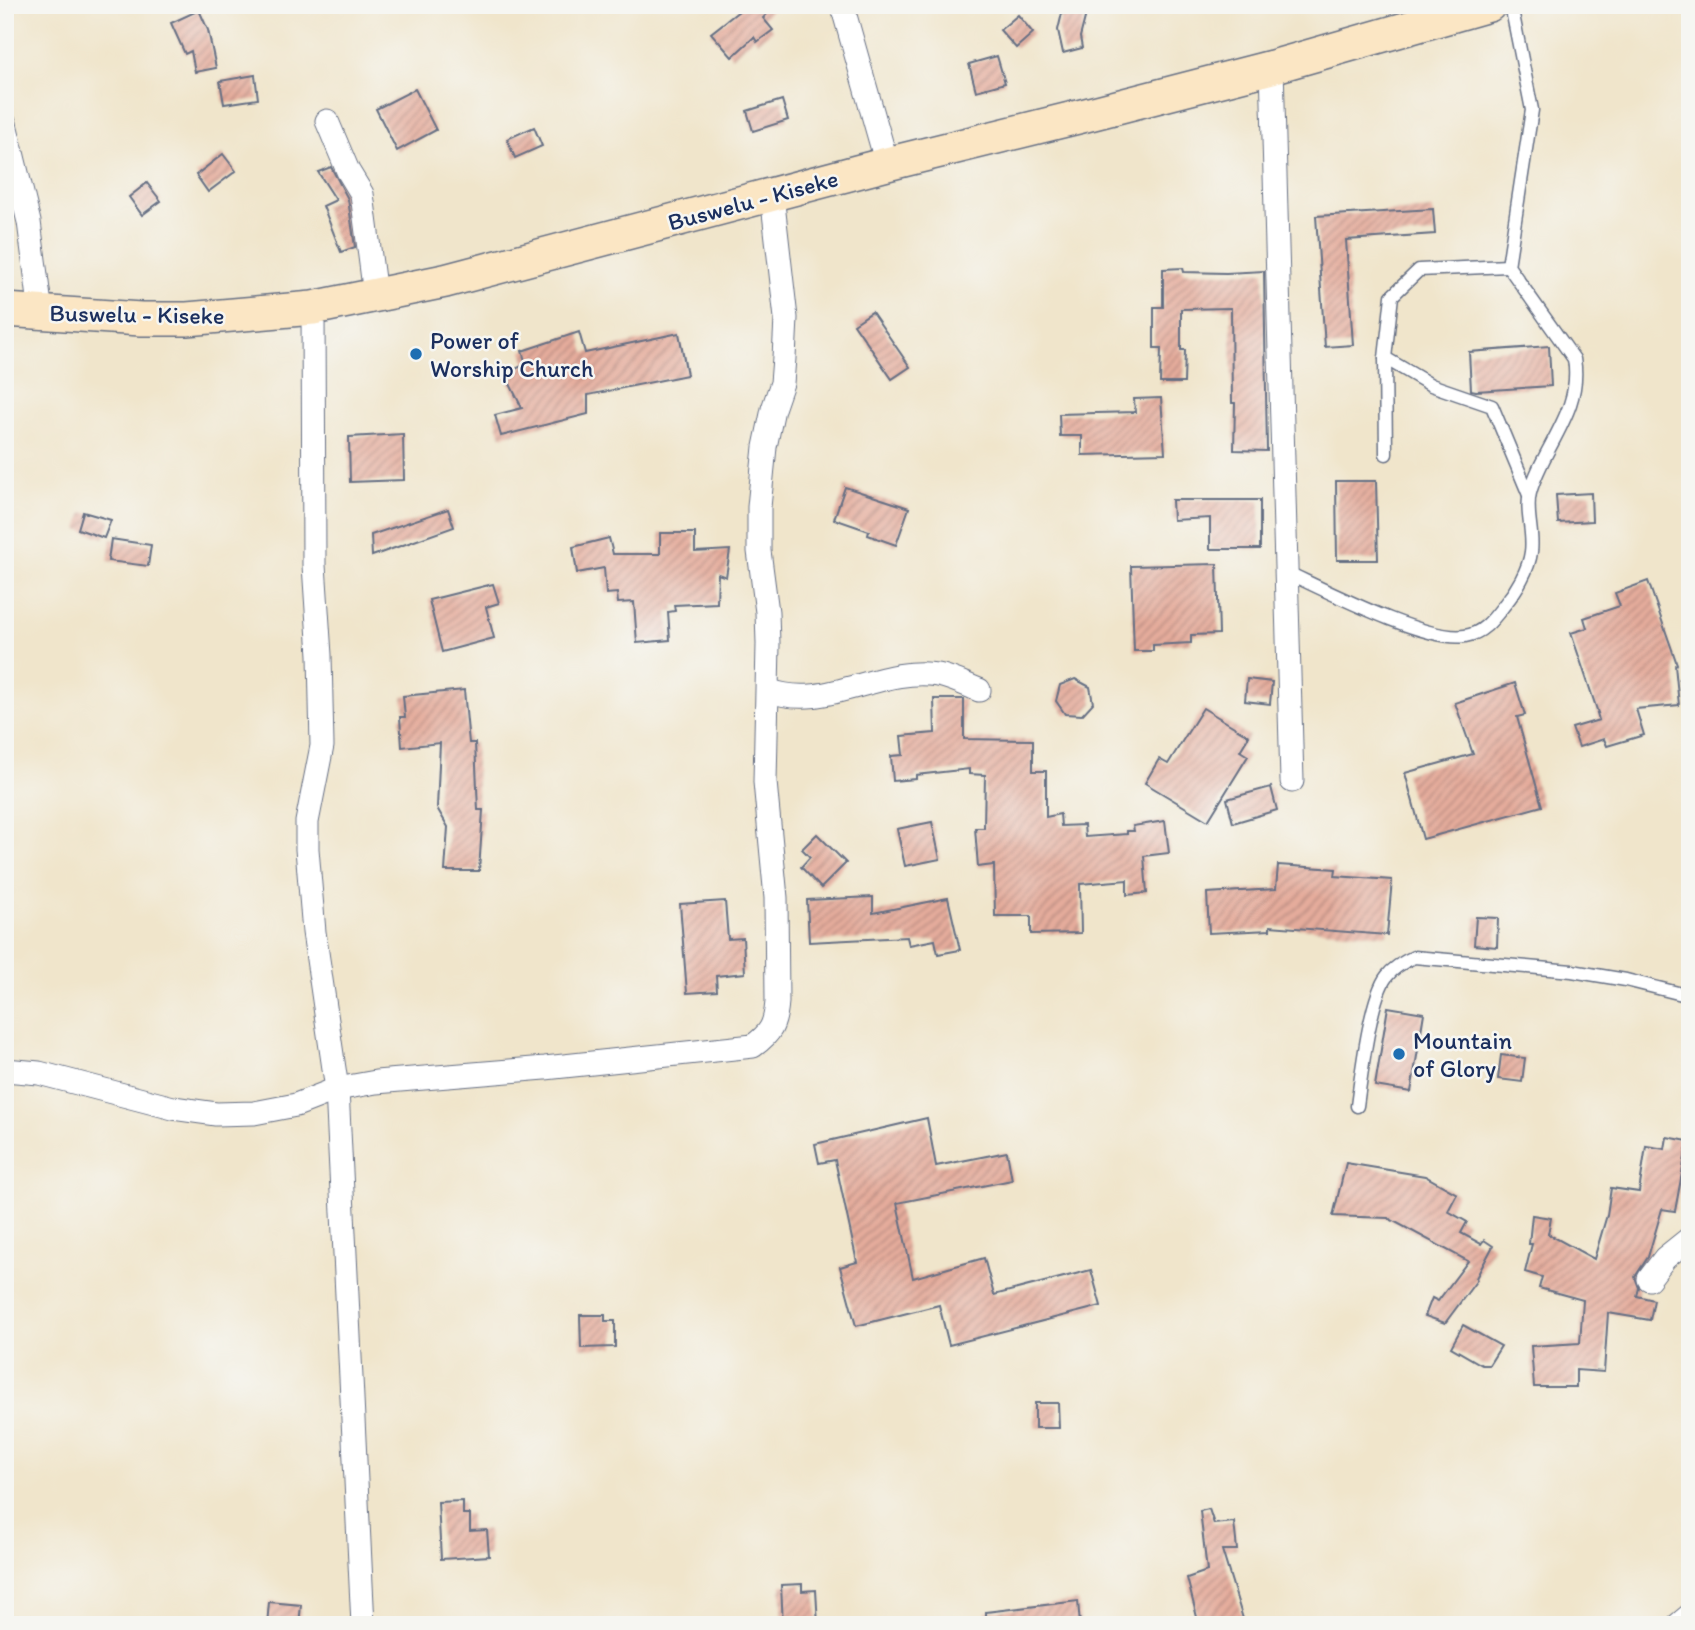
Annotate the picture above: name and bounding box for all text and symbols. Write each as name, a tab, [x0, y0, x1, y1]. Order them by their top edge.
street label: Buswelu - Kiseke	[665, 163, 841, 237]
street label: Buswelu - Kiseke	[49, 298, 225, 330]
place label: Power of Worship Church	[430, 326, 593, 383]
marker: Power of Worship Church	[408, 346, 424, 362]
place label: Mountain of Glory	[1413, 1026, 1512, 1083]
marker: Mountain of Glory	[1391, 1046, 1407, 1062]

